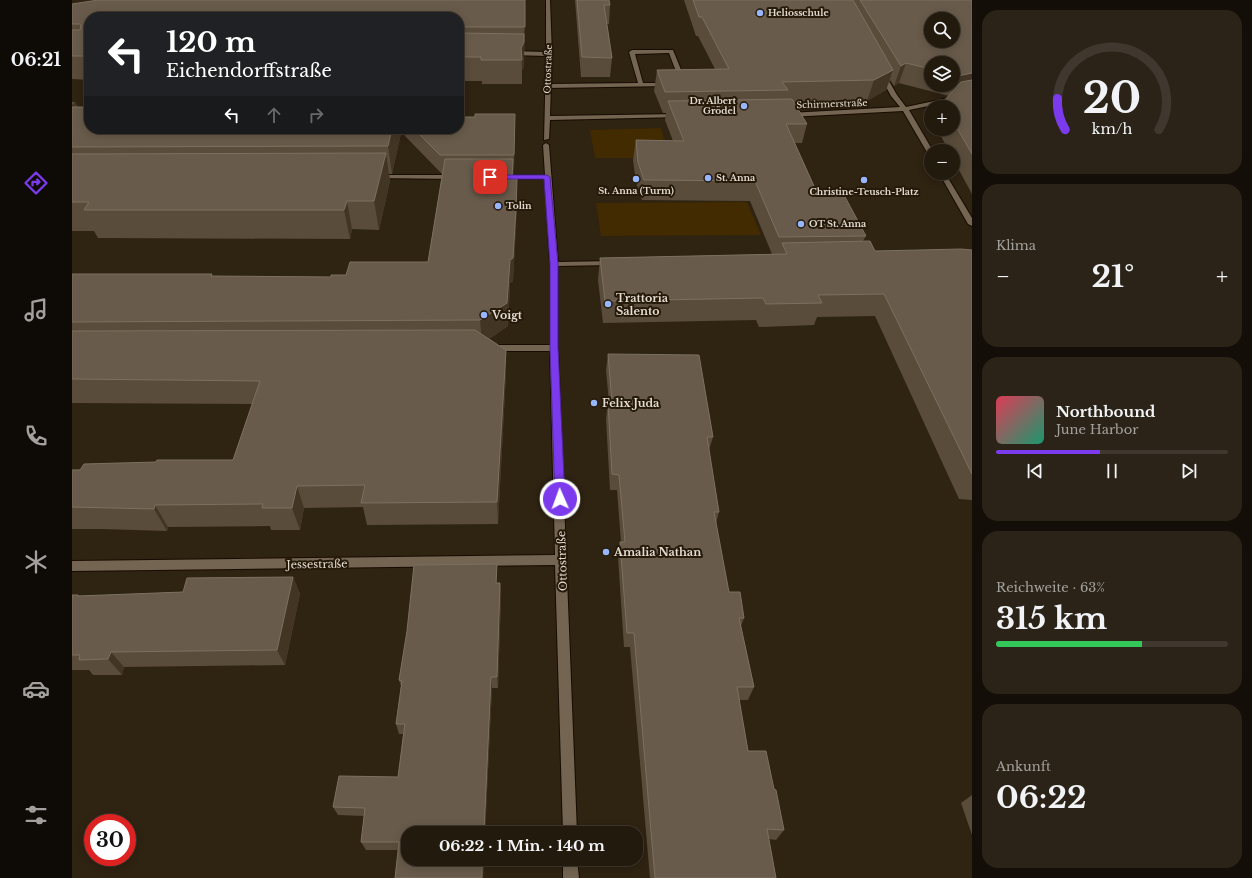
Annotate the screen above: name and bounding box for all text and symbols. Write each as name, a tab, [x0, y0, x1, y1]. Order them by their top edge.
place label: Heliosschule	[768, 7, 829, 18]
marker: Heliosschule	[755, 8, 765, 18]
map controls	[924, 12, 960, 180]
button: search	[924, 12, 960, 48]
text: 120 m	[166, 25, 256, 60]
icon: left	[100, 28, 152, 80]
street label: Ottostraße	[541, 44, 554, 94]
text: 06:21	[11, 49, 61, 71]
button: layers	[924, 56, 960, 92]
text: Eichendorffstraße	[166, 60, 332, 82]
text: 20	[1083, 73, 1141, 124]
place label: Dr. Albert Grödel	[689, 95, 737, 116]
street label: Schirmerstraße	[796, 97, 868, 110]
button: +	[924, 100, 960, 136]
marker: Dr. Albert Grödel	[739, 101, 749, 111]
icon: left	[221, 104, 243, 126]
icon: ahead	[263, 104, 285, 126]
icon: right	[305, 104, 327, 126]
text: km/h	[1092, 119, 1132, 137]
button: −	[924, 144, 960, 180]
pin	[473, 160, 507, 194]
icon: arrive	[479, 166, 501, 188]
icon: directions	[22, 169, 50, 197]
place label: St. Anna	[716, 172, 756, 183]
marker: St. Anna	[703, 173, 713, 183]
marker: St. Anna (Turm)	[631, 174, 641, 184]
marker: Christine-Teusch-Platz	[859, 175, 869, 185]
place label: St. Anna (Turm)	[598, 185, 674, 196]
place label: Christine-Teusch-Platz	[809, 186, 919, 197]
place label: Tolin	[506, 200, 532, 211]
marker: Tolin	[493, 201, 503, 211]
place label: OT St. Anna	[809, 218, 867, 229]
marker: OT St. Anna	[796, 219, 806, 229]
text: Klima	[996, 237, 1036, 254]
text: 21°	[1092, 258, 1134, 295]
text: −	[996, 263, 1010, 290]
text: +	[1216, 263, 1228, 290]
place label: Trattoria Salento	[616, 291, 669, 318]
icon: music	[22, 296, 50, 324]
marker: Trattoria Salento	[603, 299, 613, 309]
place label: Voigt	[491, 308, 523, 322]
marker: Voigt	[479, 310, 489, 320]
place label: Felix Juda	[602, 396, 660, 410]
marker: Felix Juda	[589, 398, 599, 408]
text: Northbound	[1056, 402, 1155, 421]
text: June Harbor	[1056, 421, 1138, 438]
icon: phone	[22, 422, 50, 450]
icon: previous	[1024, 460, 1046, 482]
icon: pause	[1101, 460, 1123, 482]
icon: next	[1178, 460, 1200, 482]
position arrow	[539, 478, 581, 520]
street label: Ottostraße	[554, 531, 570, 591]
place label: Amalia Nathan	[613, 545, 701, 559]
marker: Amalia Nathan	[601, 547, 611, 557]
icon: climate	[22, 548, 50, 576]
street label: Jessestraße	[284, 556, 348, 572]
text: Reichweite · 63%	[996, 579, 1105, 596]
text: 315 km	[996, 600, 1107, 637]
icon: car	[22, 675, 50, 703]
text: Ankunft	[996, 758, 1051, 775]
text: 06:22	[996, 779, 1086, 816]
icon: filters	[22, 801, 50, 829]
speed limit sign: 30	[84, 814, 136, 866]
text: 06:22 · 1 Min. · 140 m	[439, 836, 605, 855]

